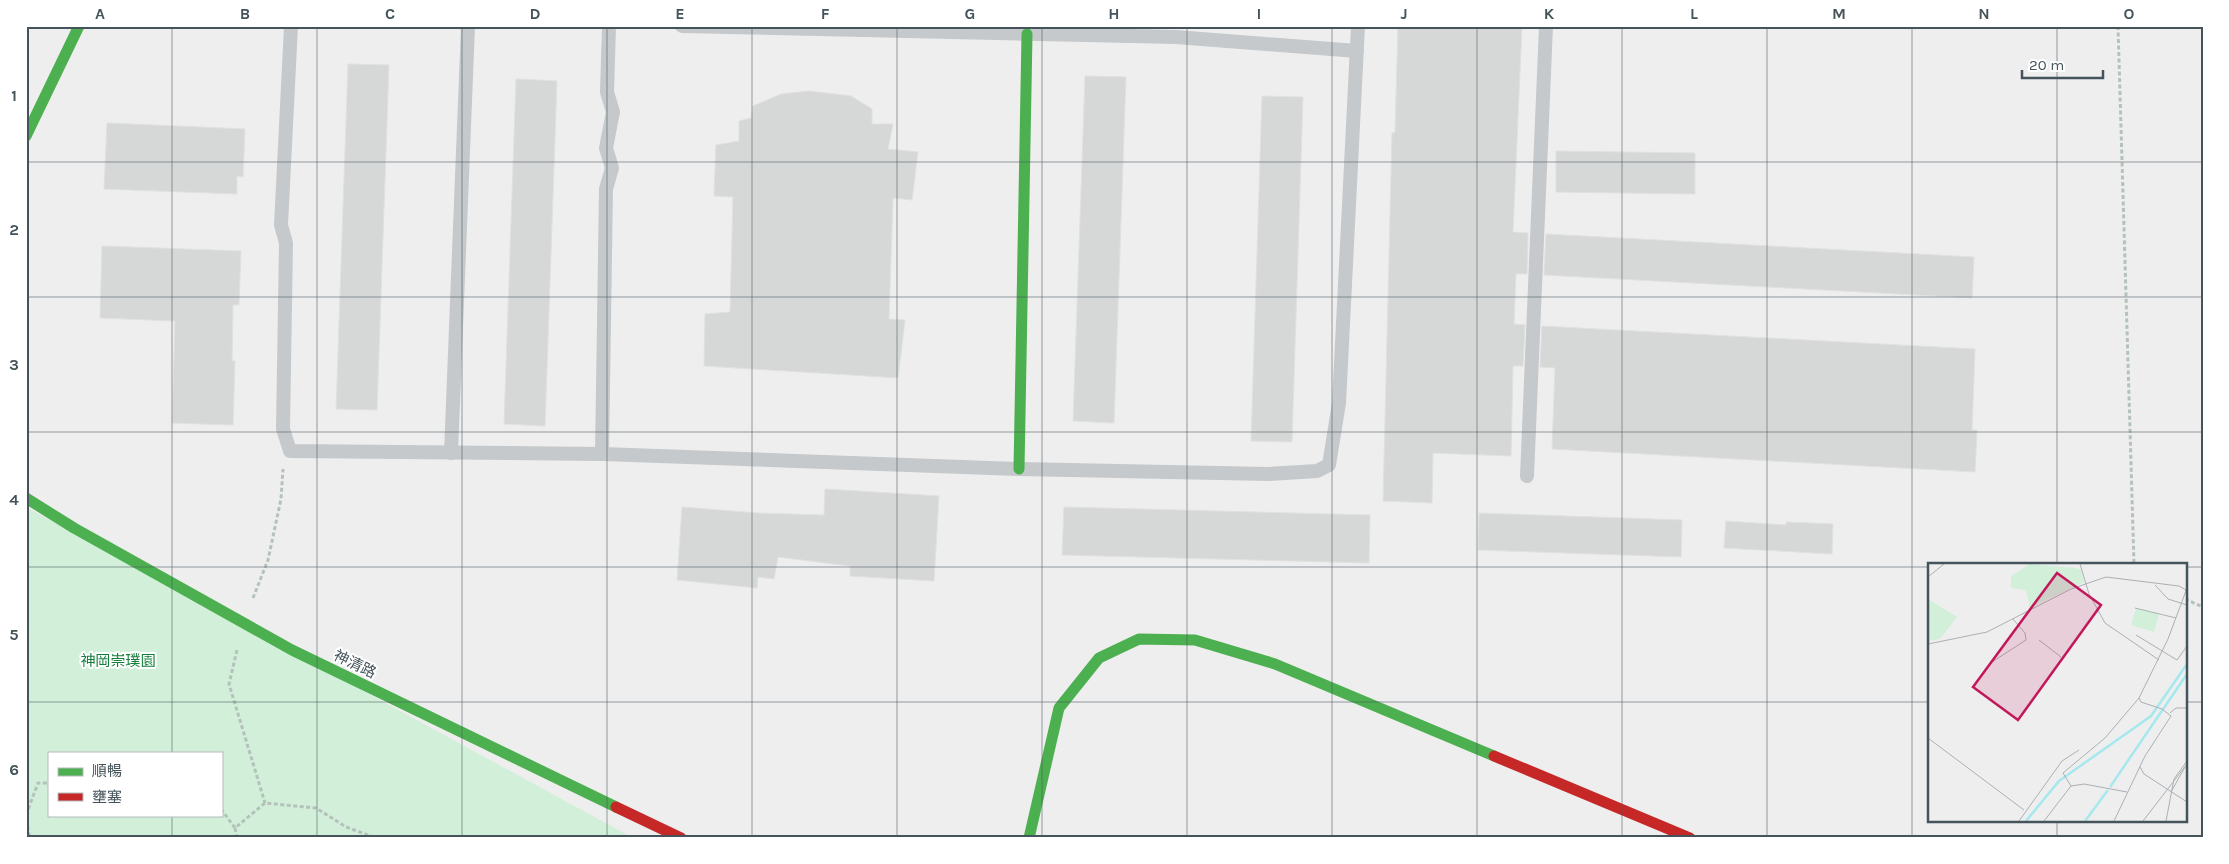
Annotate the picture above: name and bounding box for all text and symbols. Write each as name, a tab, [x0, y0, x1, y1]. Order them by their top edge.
text: A	[95, 4, 105, 23]
text: B	[240, 4, 250, 23]
text: C	[385, 4, 395, 23]
text: D	[530, 4, 541, 23]
text: E	[675, 4, 685, 23]
text: F	[821, 4, 830, 23]
text: G	[965, 4, 975, 23]
text: H	[1108, 4, 1120, 23]
text: I	[1257, 4, 1261, 23]
text: J	[1400, 4, 1408, 23]
text: K	[1544, 4, 1555, 23]
text: L	[1690, 4, 1698, 23]
text: M	[1832, 4, 1846, 23]
text: N	[1978, 4, 1990, 23]
text: O	[2124, 4, 2135, 23]
scale bar	[2022, 48, 2103, 80]
text: 20 m	[2029, 56, 2064, 74]
text: 1	[11, 86, 17, 105]
text: 2	[9, 220, 19, 239]
text: 3	[9, 355, 19, 374]
text: 4	[9, 490, 19, 509]
inset map	[1928, 563, 2186, 822]
text: 5	[9, 625, 19, 644]
street label: 神清路	[331, 646, 379, 682]
park label: 神岡崇璞園	[80, 652, 156, 670]
legend	[48, 752, 222, 816]
text: 6	[9, 760, 19, 779]
text: 順暢	[92, 762, 122, 780]
text: 壅塞	[92, 788, 122, 806]

